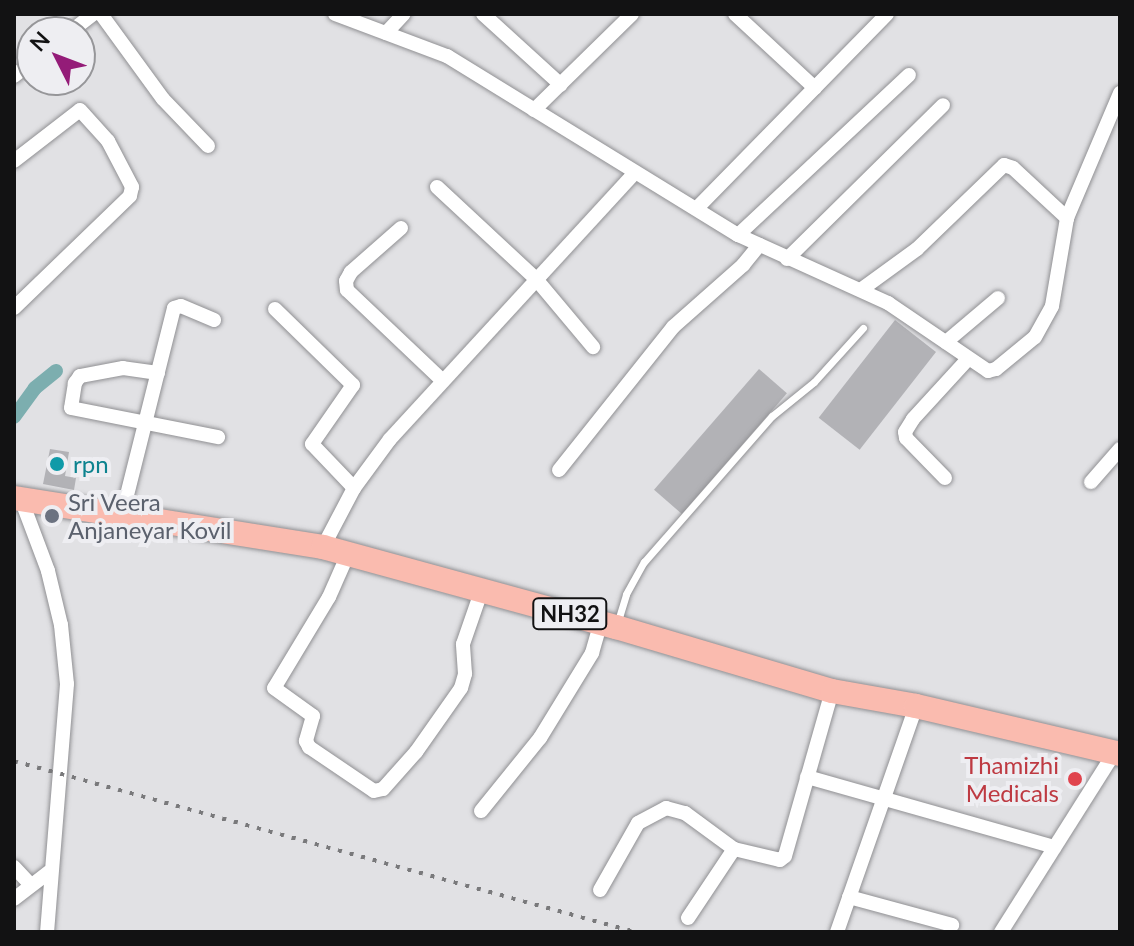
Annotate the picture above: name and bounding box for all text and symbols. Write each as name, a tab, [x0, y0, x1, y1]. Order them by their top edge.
north arrow	[16, 16, 96, 96]
text: N	[24, 26, 55, 56]
place label: rpn	[73, 450, 109, 478]
marker: rpn	[48, 455, 66, 473]
place label: Sri Veera Anjaneyar Kovil	[68, 488, 232, 544]
marker: Sri Veera Anjaneyar Kovil	[43, 507, 61, 525]
road number: NH32	[532, 596, 608, 632]
place label: Thamizhi Medicals	[964, 751, 1059, 807]
marker: Thamizhi Medicals	[1066, 770, 1084, 788]

